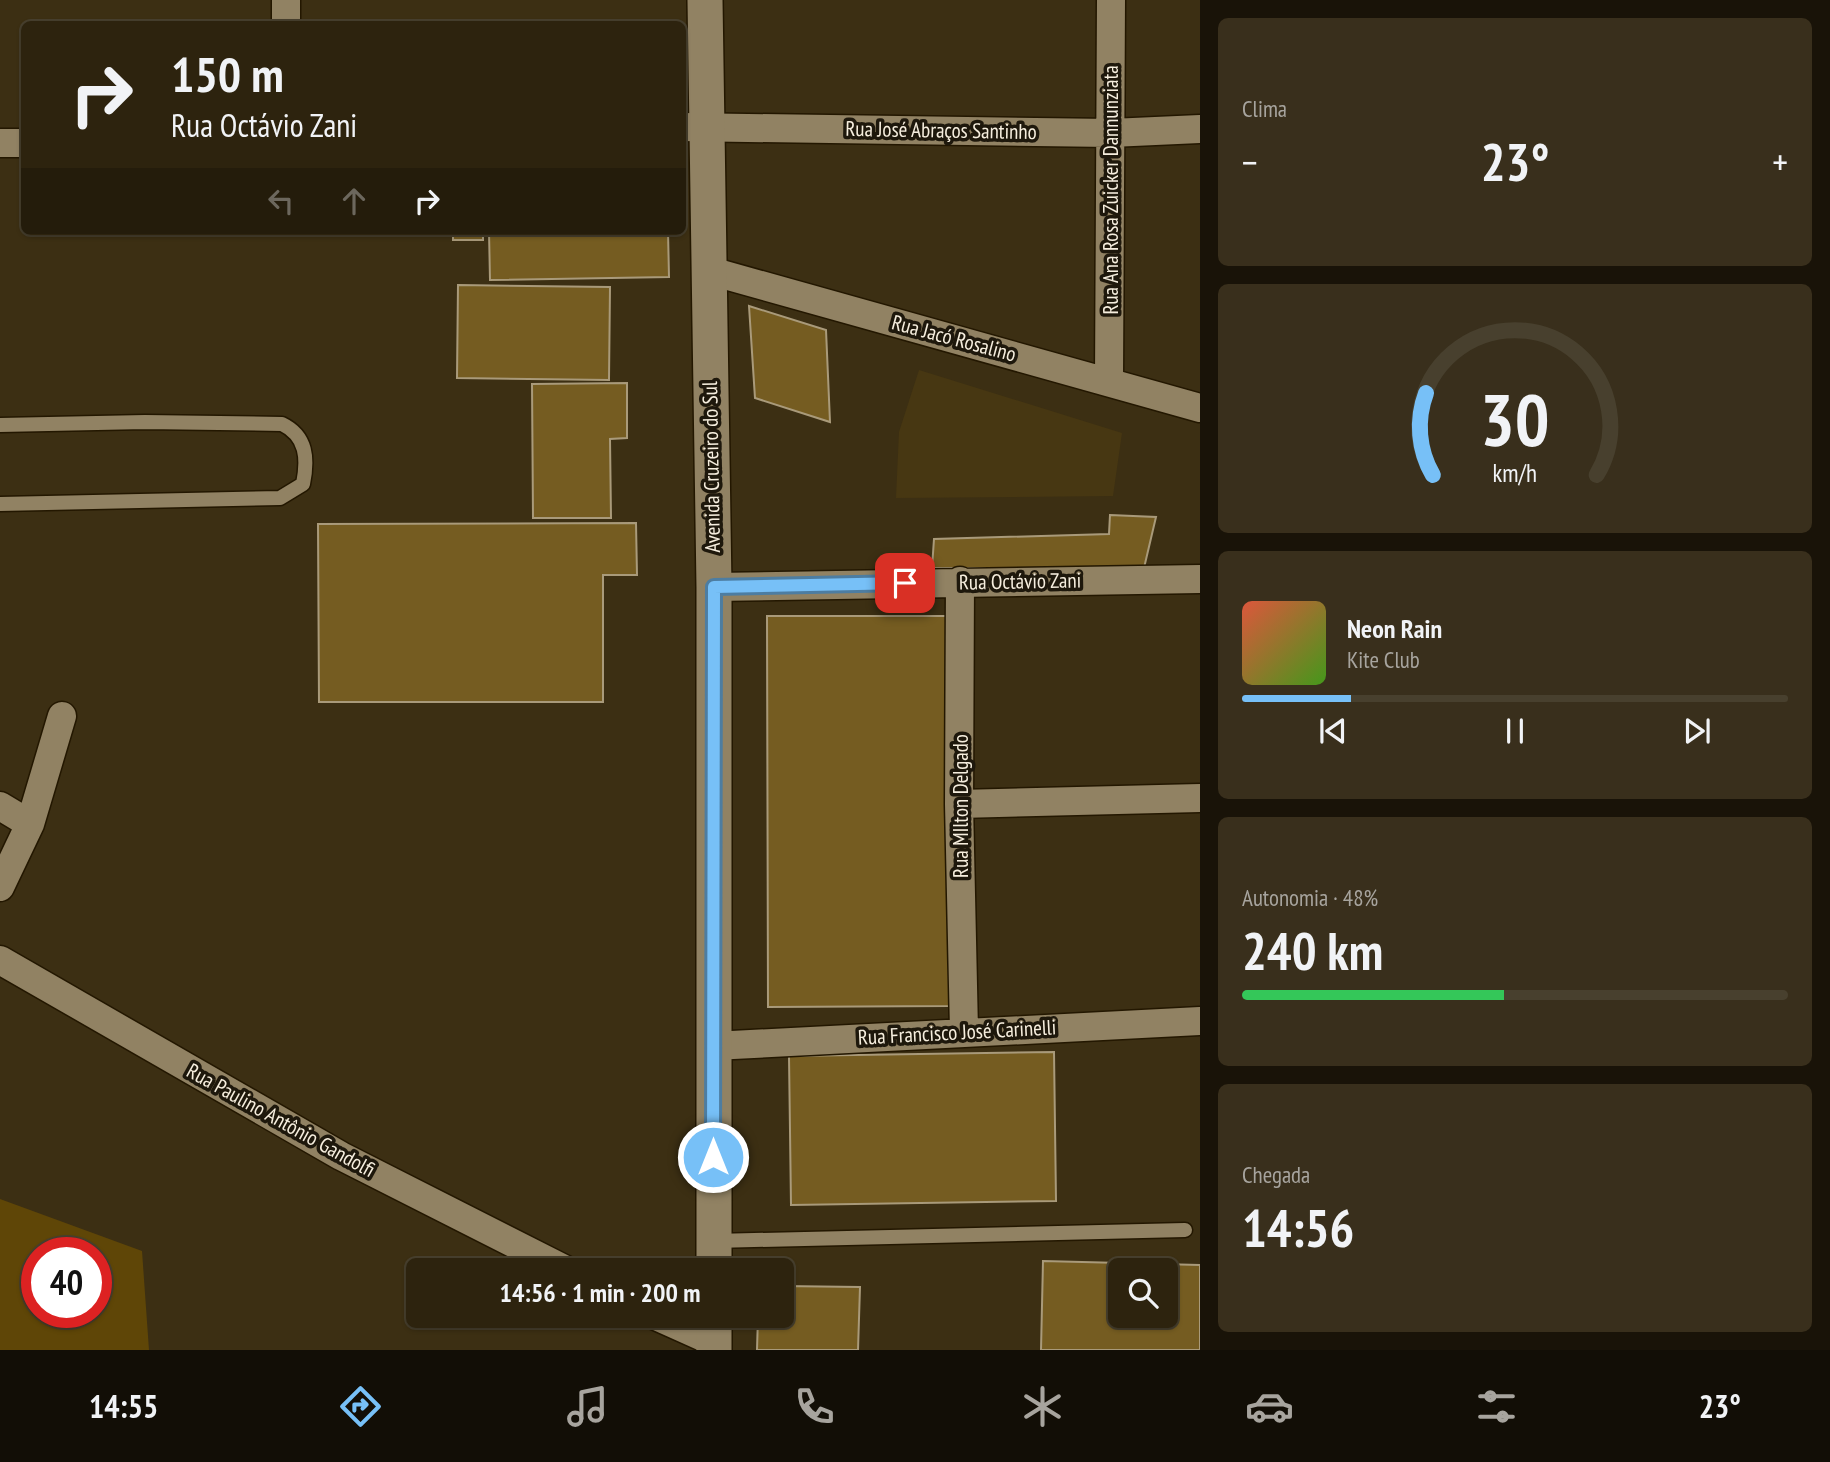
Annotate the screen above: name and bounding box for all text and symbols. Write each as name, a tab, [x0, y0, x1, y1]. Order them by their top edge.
text: 150 m	[171, 42, 284, 106]
icon: right	[56, 49, 147, 140]
street label: Rua Ana Rosa Zuicker Dannunziata	[1097, 65, 1124, 315]
text: Clima	[1242, 94, 1287, 123]
text: Rua Octávio Zani	[171, 104, 357, 146]
street label: Rua José Abraços Santinho	[845, 115, 1037, 145]
text: 23°	[1481, 128, 1549, 195]
text: −	[1242, 137, 1258, 186]
text: +	[1772, 137, 1788, 186]
icon: left	[262, 182, 300, 220]
icon: ahead	[335, 182, 373, 220]
icon: right	[408, 182, 446, 220]
street label: Rua Jacó Rosalino	[889, 308, 1019, 368]
text: 30	[1480, 371, 1550, 465]
street label: Avenida Cruzeiro do Sul	[696, 381, 726, 553]
text: km/h	[1493, 456, 1537, 488]
pin	[875, 553, 935, 613]
icon: arrive	[886, 564, 924, 602]
street label: Rua Octávio Zani	[959, 566, 1081, 596]
text: Neon Rain	[1347, 612, 1442, 645]
text: Kite Club	[1347, 645, 1420, 674]
icon: previous	[1314, 712, 1352, 750]
icon: pause	[1496, 712, 1534, 750]
icon: next	[1678, 712, 1716, 750]
street label: Rua MIlton Delgado	[947, 734, 974, 878]
text: Autonomia · 48%	[1242, 883, 1378, 912]
text: 240 km	[1242, 917, 1383, 984]
street label: Rua Francisco José Carinelli	[857, 1013, 1057, 1051]
street label: Rua Paulino Antônio Gandolfi	[182, 1057, 380, 1183]
position arrow	[676, 1120, 750, 1194]
text: Chegada	[1242, 1160, 1310, 1189]
text: 14:56	[1242, 1194, 1354, 1261]
speed limit sign: 40	[21, 1237, 112, 1328]
map controls	[1108, 1258, 1178, 1328]
button: search	[1108, 1258, 1178, 1328]
text: 14:56 · 1 min · 200 m	[500, 1276, 700, 1309]
icon: directions	[336, 1382, 385, 1431]
icon: music	[563, 1382, 612, 1431]
icon: phone	[790, 1382, 839, 1431]
icon: climate	[1018, 1382, 1067, 1431]
icon: car	[1245, 1382, 1294, 1431]
icon: filters	[1472, 1382, 1521, 1431]
text: 14:55	[89, 1385, 158, 1427]
text: 23°	[1699, 1385, 1741, 1427]

